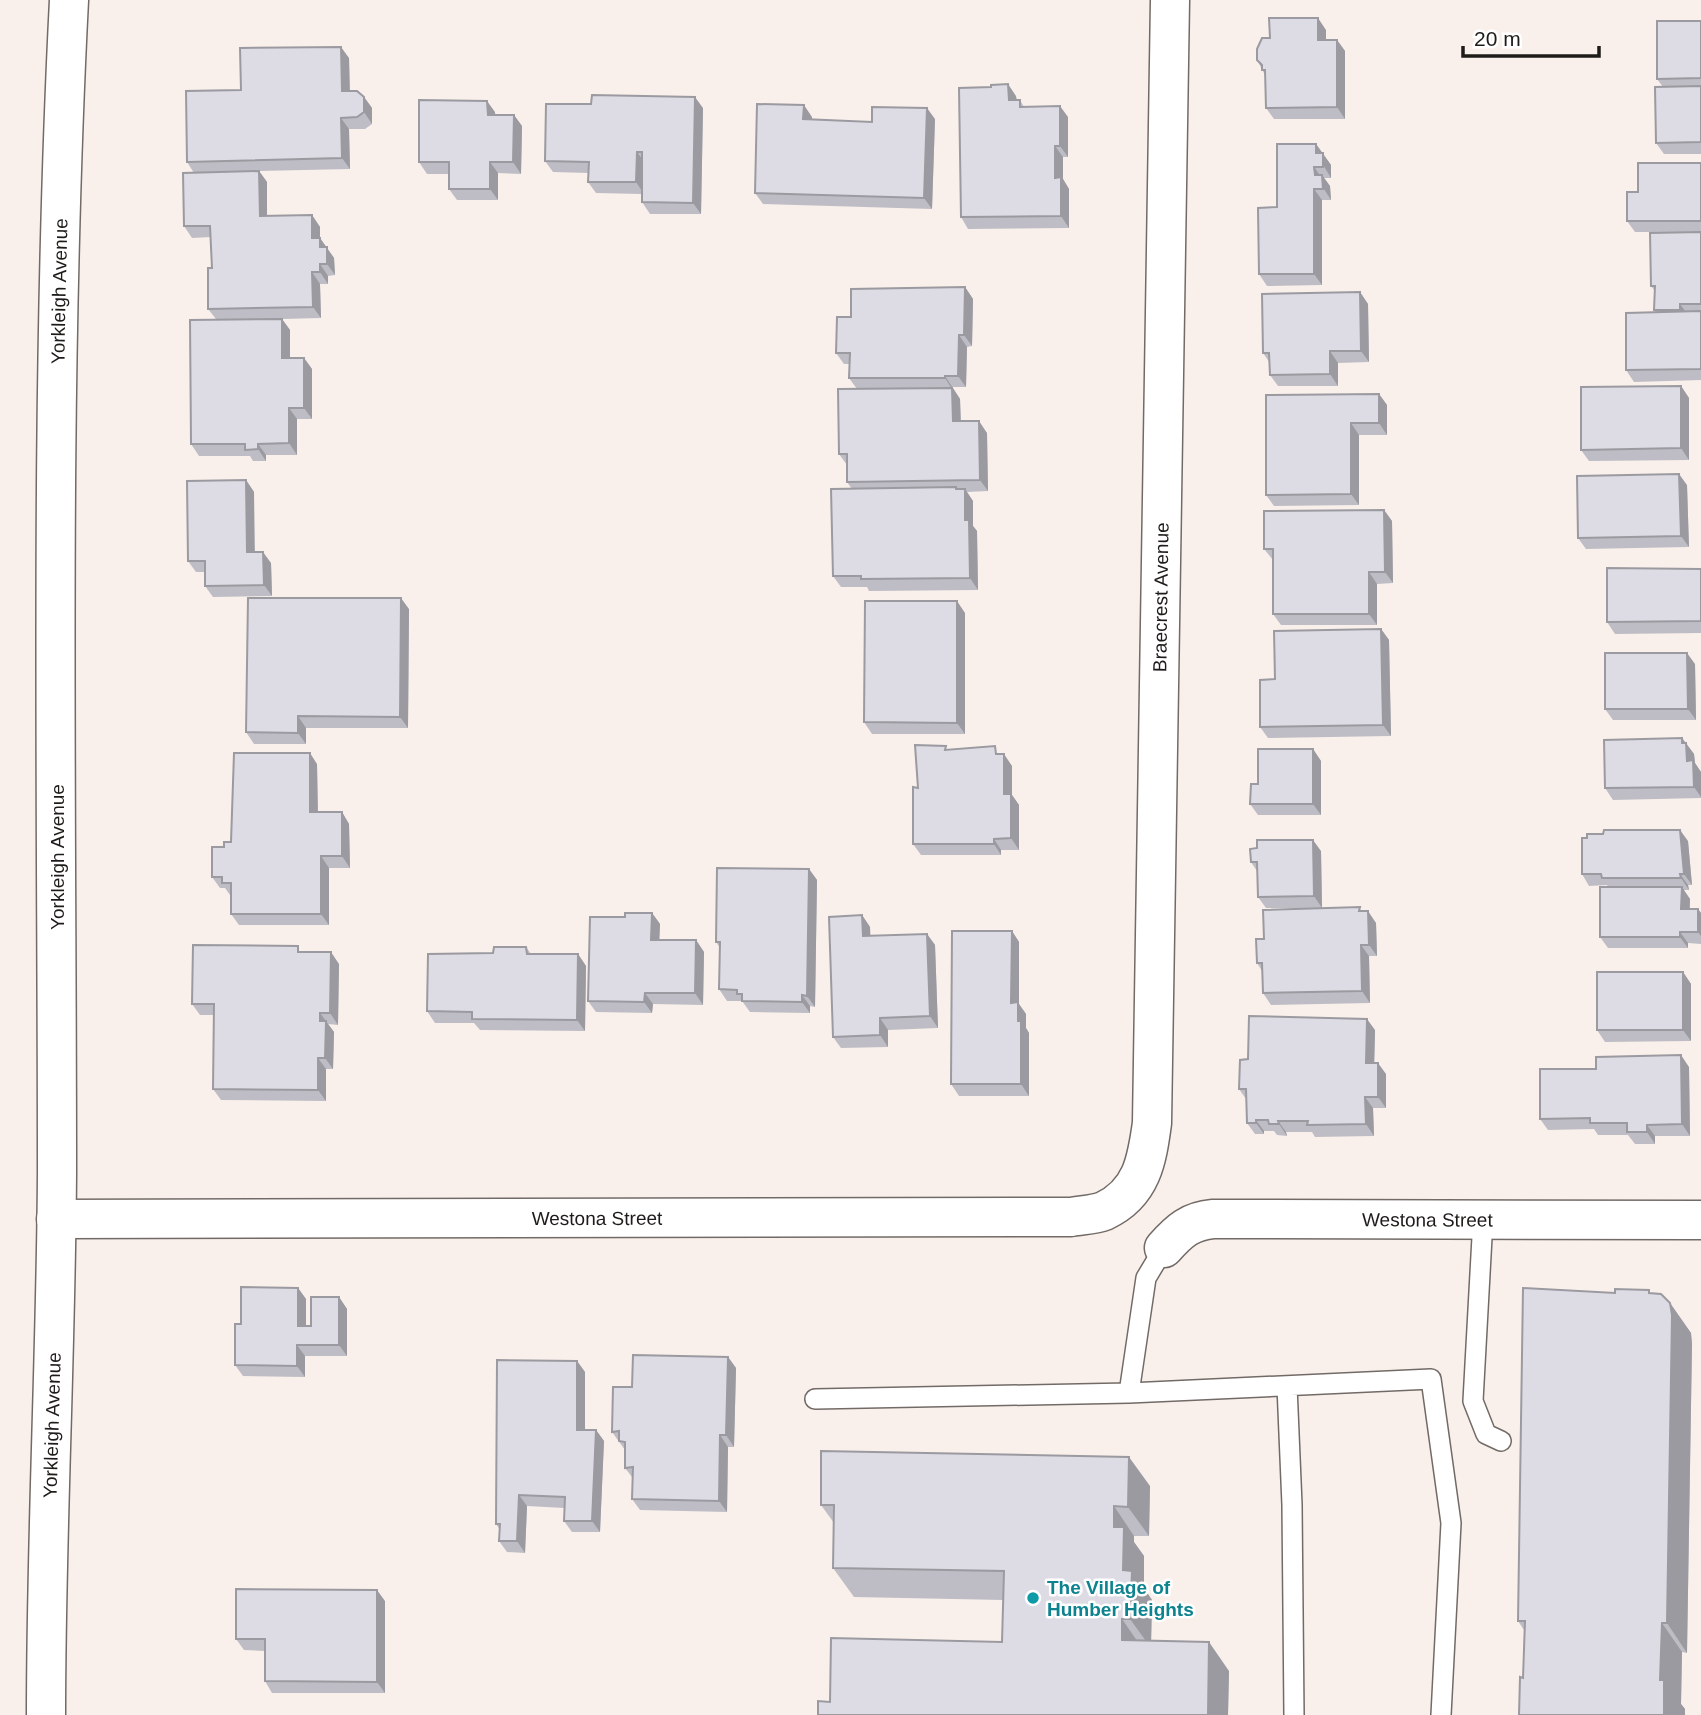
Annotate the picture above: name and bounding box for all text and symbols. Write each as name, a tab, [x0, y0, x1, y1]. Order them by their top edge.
scale bar	[1463, 14, 1600, 58]
text: 20 m	[1474, 27, 1521, 50]
street label: Yorkleigh Avenue	[47, 218, 71, 364]
street label: Braecrest Avenue	[1149, 522, 1173, 672]
street label: Yorkleigh Avenue	[47, 784, 68, 930]
street label: Westona Street	[532, 1208, 663, 1229]
street label: Westona Street	[1362, 1209, 1493, 1231]
street label: Yorkleigh Avenue	[40, 1352, 65, 1498]
place label: The Village of Humber Heights	[1047, 1577, 1194, 1620]
marker: The Village of Humber Heights	[1025, 1590, 1041, 1606]

